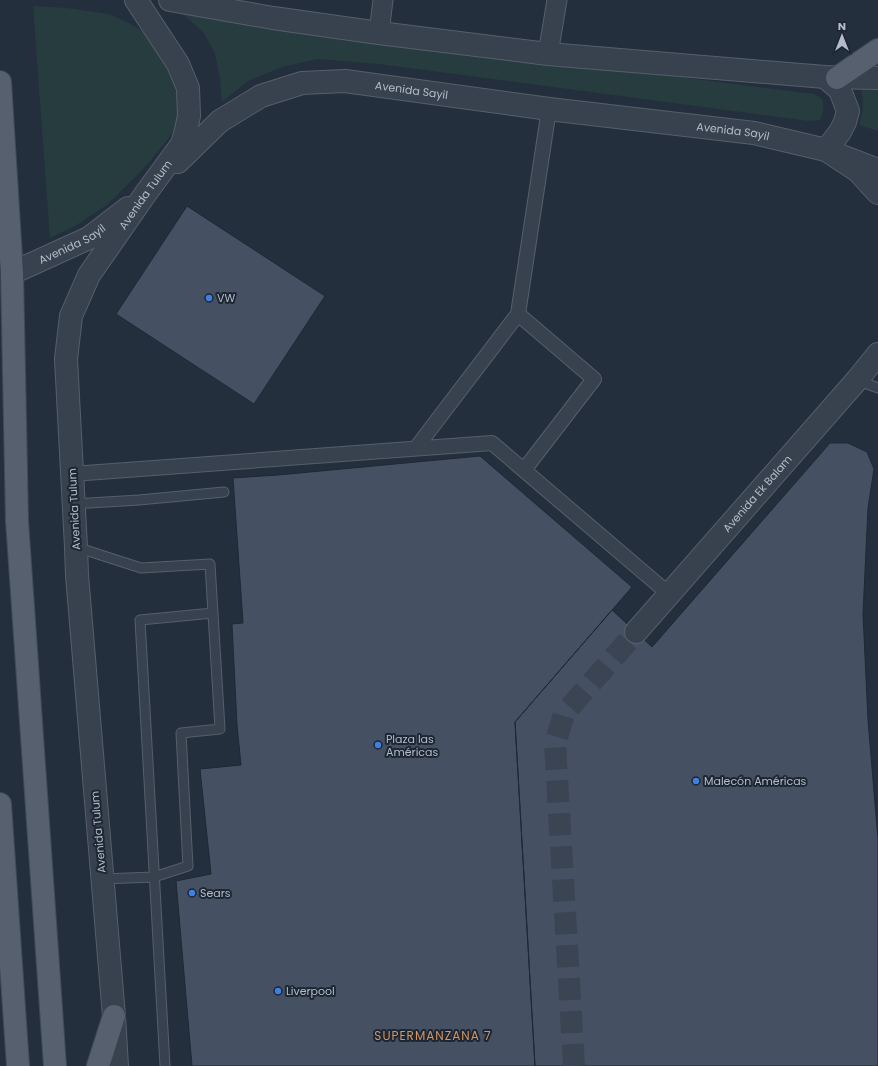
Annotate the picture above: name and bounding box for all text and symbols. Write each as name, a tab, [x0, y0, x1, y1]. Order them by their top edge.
north arrow	[822, 16, 862, 56]
text: N	[838, 18, 846, 34]
street label: Avenida Sayil	[374, 77, 449, 103]
street label: Avenida Sayil	[696, 118, 771, 144]
street label: Avenida Tulum	[115, 157, 176, 233]
street label: Avenida Sayil	[36, 220, 109, 268]
place label: VW	[217, 290, 235, 306]
marker: VW	[204, 293, 214, 303]
street label: Avenida Ek Balam	[719, 452, 796, 536]
street label: Avenida Tulum	[64, 468, 84, 550]
place label: Plaza las Américas	[386, 731, 438, 760]
marker: Plaza las Américas	[373, 740, 383, 750]
place label: Malecón Américas	[704, 773, 807, 789]
marker: Malecón Américas	[691, 776, 701, 786]
street label: Avenida Tulum	[86, 790, 110, 874]
place label: Sears	[200, 885, 231, 901]
marker: Sears	[187, 888, 197, 898]
place label: Liverpool	[286, 983, 335, 999]
marker: Liverpool	[273, 986, 283, 996]
district label: SUPERMANZANA 7	[374, 1027, 492, 1044]

